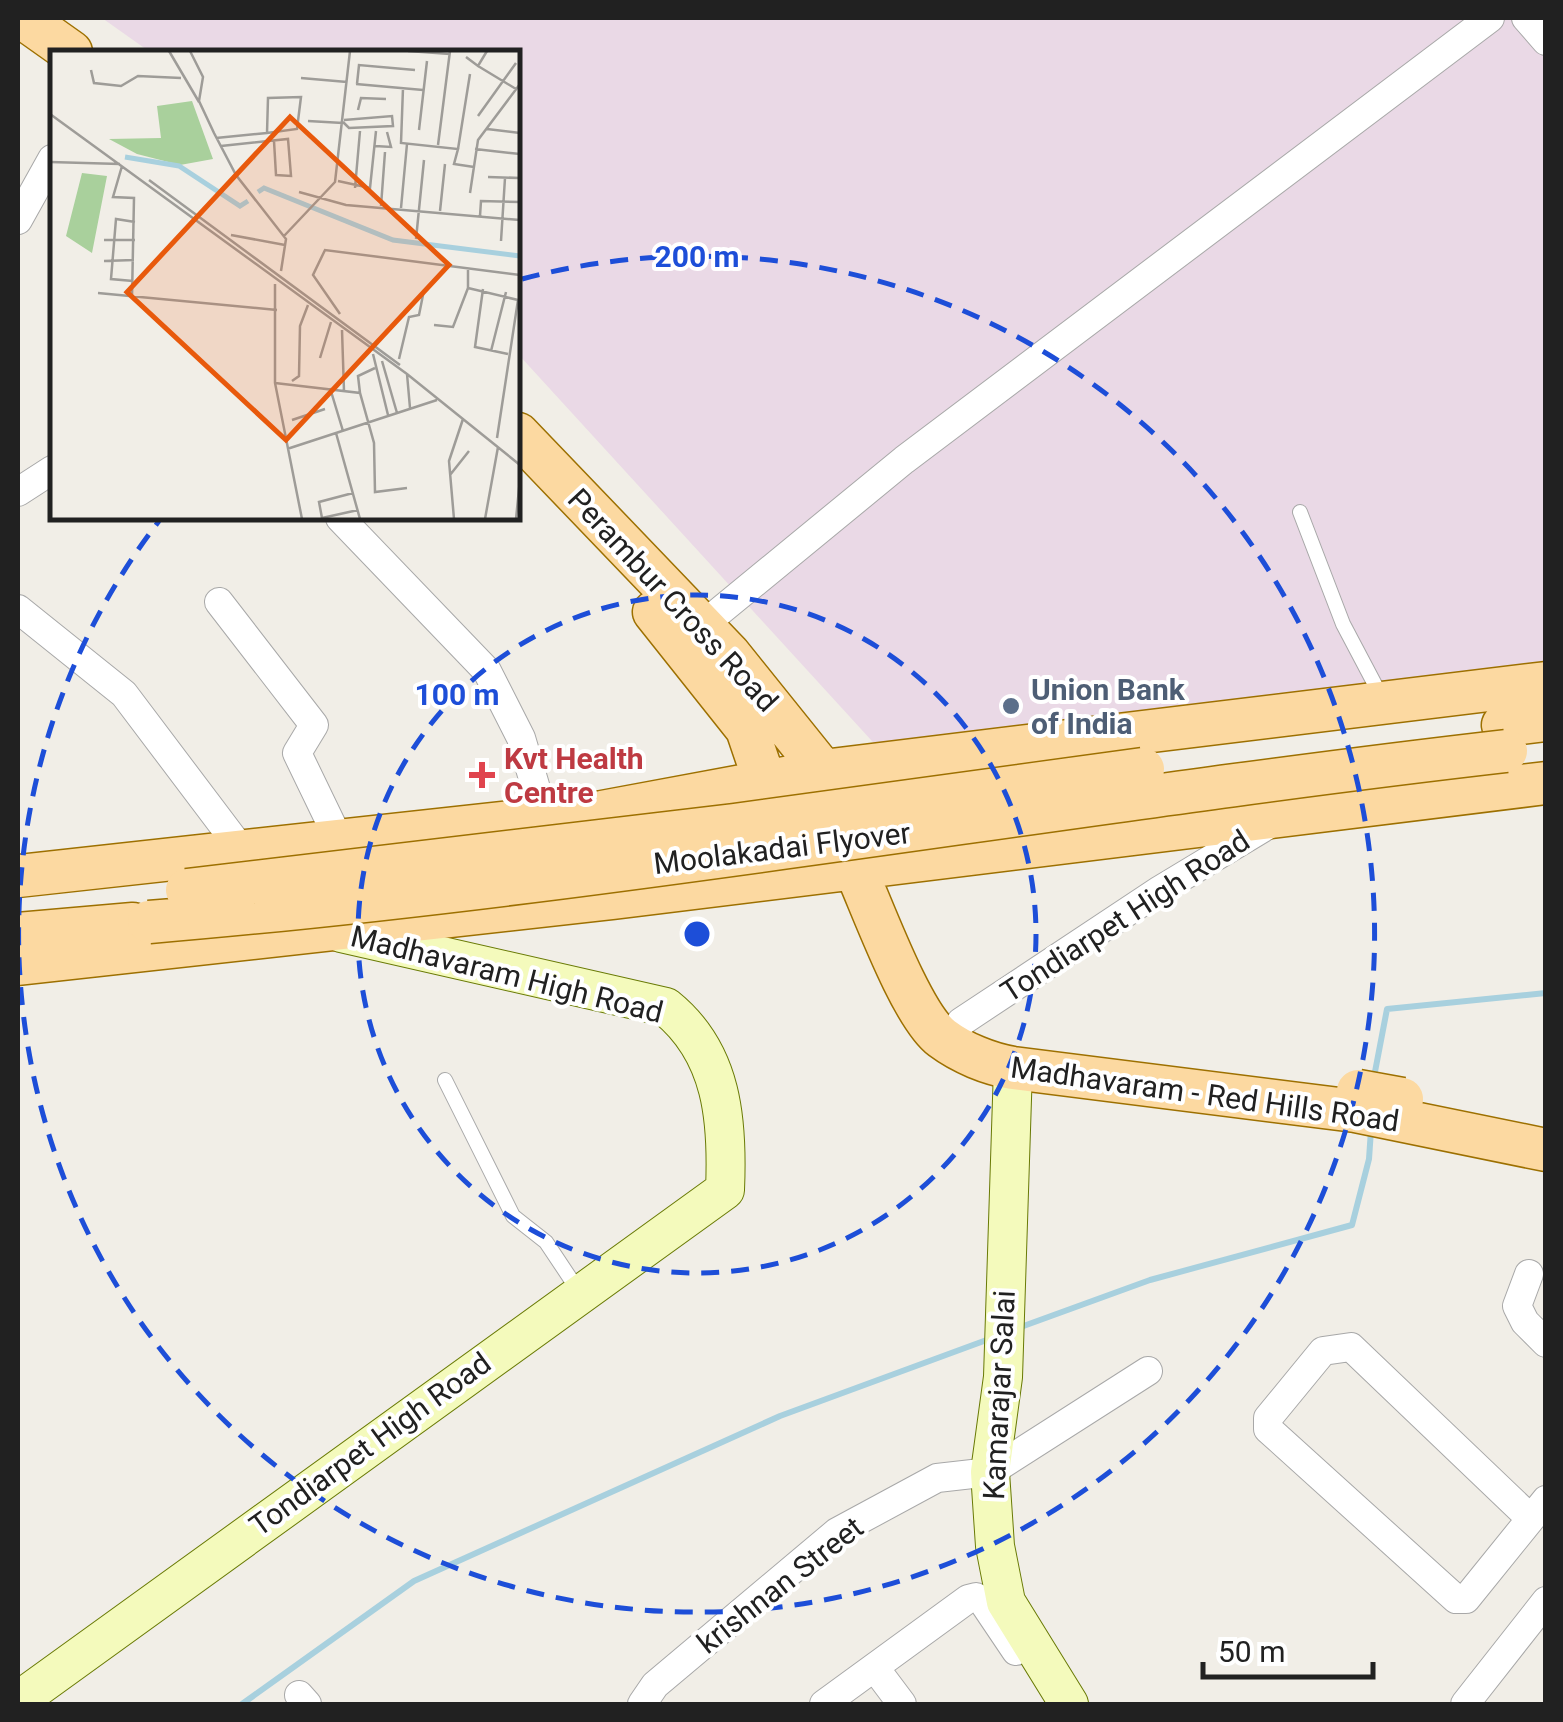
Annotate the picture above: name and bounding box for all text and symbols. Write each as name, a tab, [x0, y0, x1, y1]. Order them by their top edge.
inset map	[50, 50, 520, 520]
text: 200 m	[654, 239, 740, 274]
street label: Perambur Cross Road	[561, 481, 785, 719]
place label: Union Bank of India	[1031, 672, 1186, 741]
text: 100 m	[414, 677, 500, 712]
marker: Union Bank of India	[1000, 695, 1022, 717]
place label: Kvt Health Centre	[504, 741, 644, 810]
marker: Kvt Health Centre	[469, 762, 495, 788]
street label: Moolakadai Flyover	[651, 815, 913, 881]
street label: Tondiarpet High Road	[994, 823, 1256, 1009]
centre of rings	[679, 916, 715, 952]
street label: Madhavaram High Road	[347, 918, 667, 1030]
street label: Madhavaram - Red Hills Road	[1009, 1049, 1401, 1139]
street label: Kamarajar Salai	[976, 1289, 1022, 1501]
street label: Tondiarpet High Road	[243, 1345, 497, 1543]
street label: krishnan Street	[690, 1509, 870, 1661]
scale bar	[1203, 1617, 1373, 1679]
text: 50 m	[1218, 1634, 1285, 1669]

